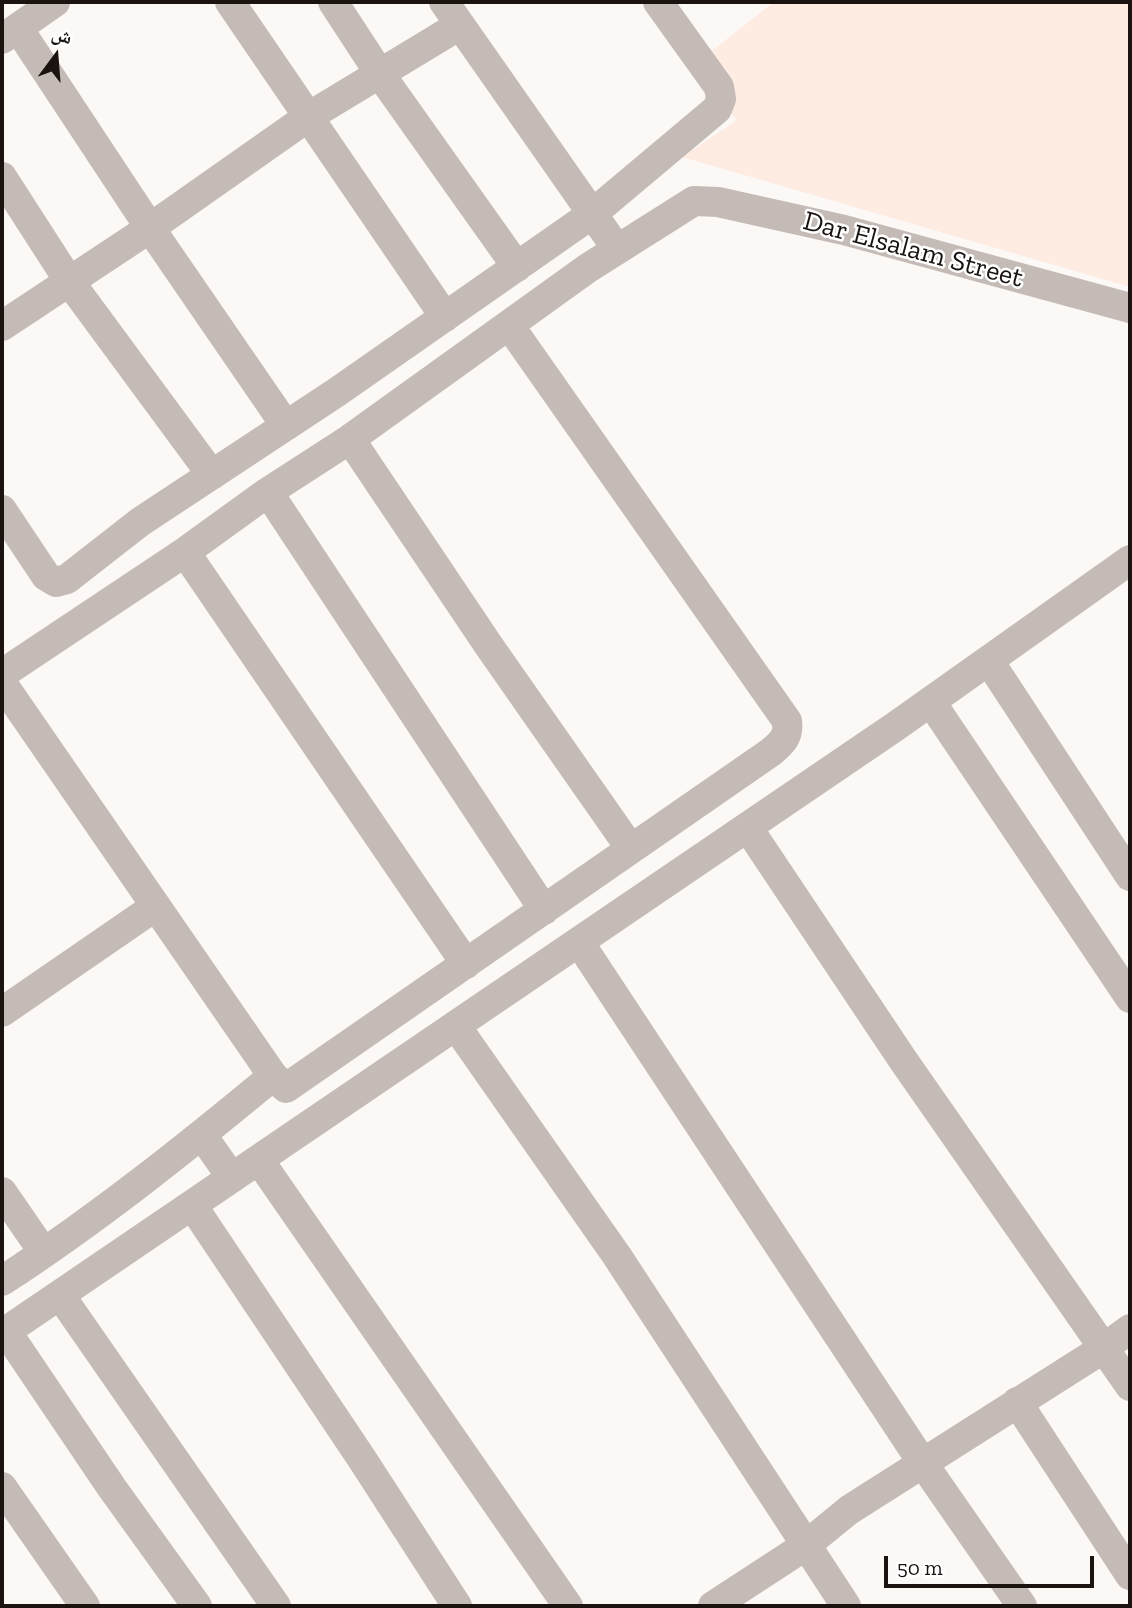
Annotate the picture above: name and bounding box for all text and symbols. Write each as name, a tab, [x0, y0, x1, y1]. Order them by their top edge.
north arrow	[21, 21, 91, 91]
text: ش	[49, 21, 75, 49]
street label: Dar Elsalam Street	[799, 204, 1027, 296]
scale bar	[887, 1542, 1097, 1586]
text: 50 m	[897, 1555, 943, 1580]

